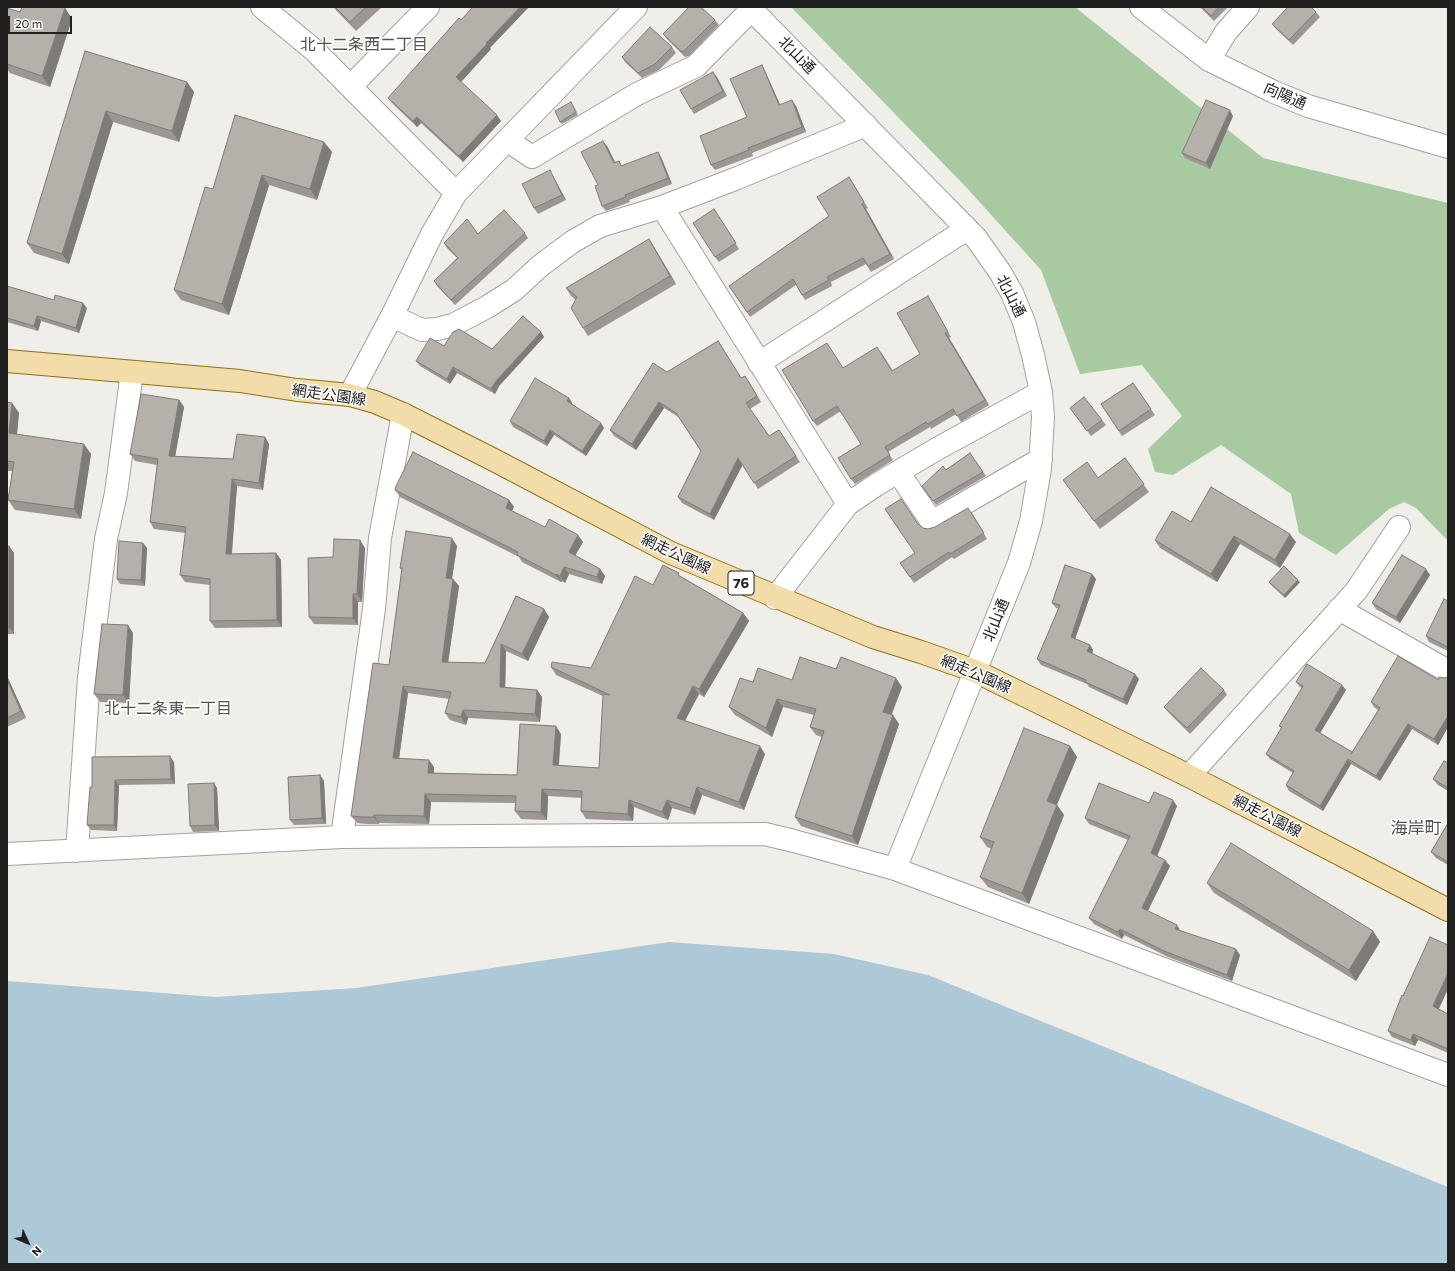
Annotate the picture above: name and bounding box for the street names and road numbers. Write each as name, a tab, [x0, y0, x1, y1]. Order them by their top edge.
street label: 北山通	[775, 33, 819, 77]
street label: 向陽通	[1261, 79, 1309, 113]
street label: 北山通	[993, 272, 1029, 320]
street label: 網走公園線	[291, 381, 367, 409]
street label: 網走公園線	[638, 530, 714, 578]
road number: 76	[728, 571, 754, 595]
street label: 北山通	[979, 596, 1013, 644]
street label: 網走公園線	[938, 651, 1014, 697]
street label: 網走公園線	[1230, 791, 1304, 841]

